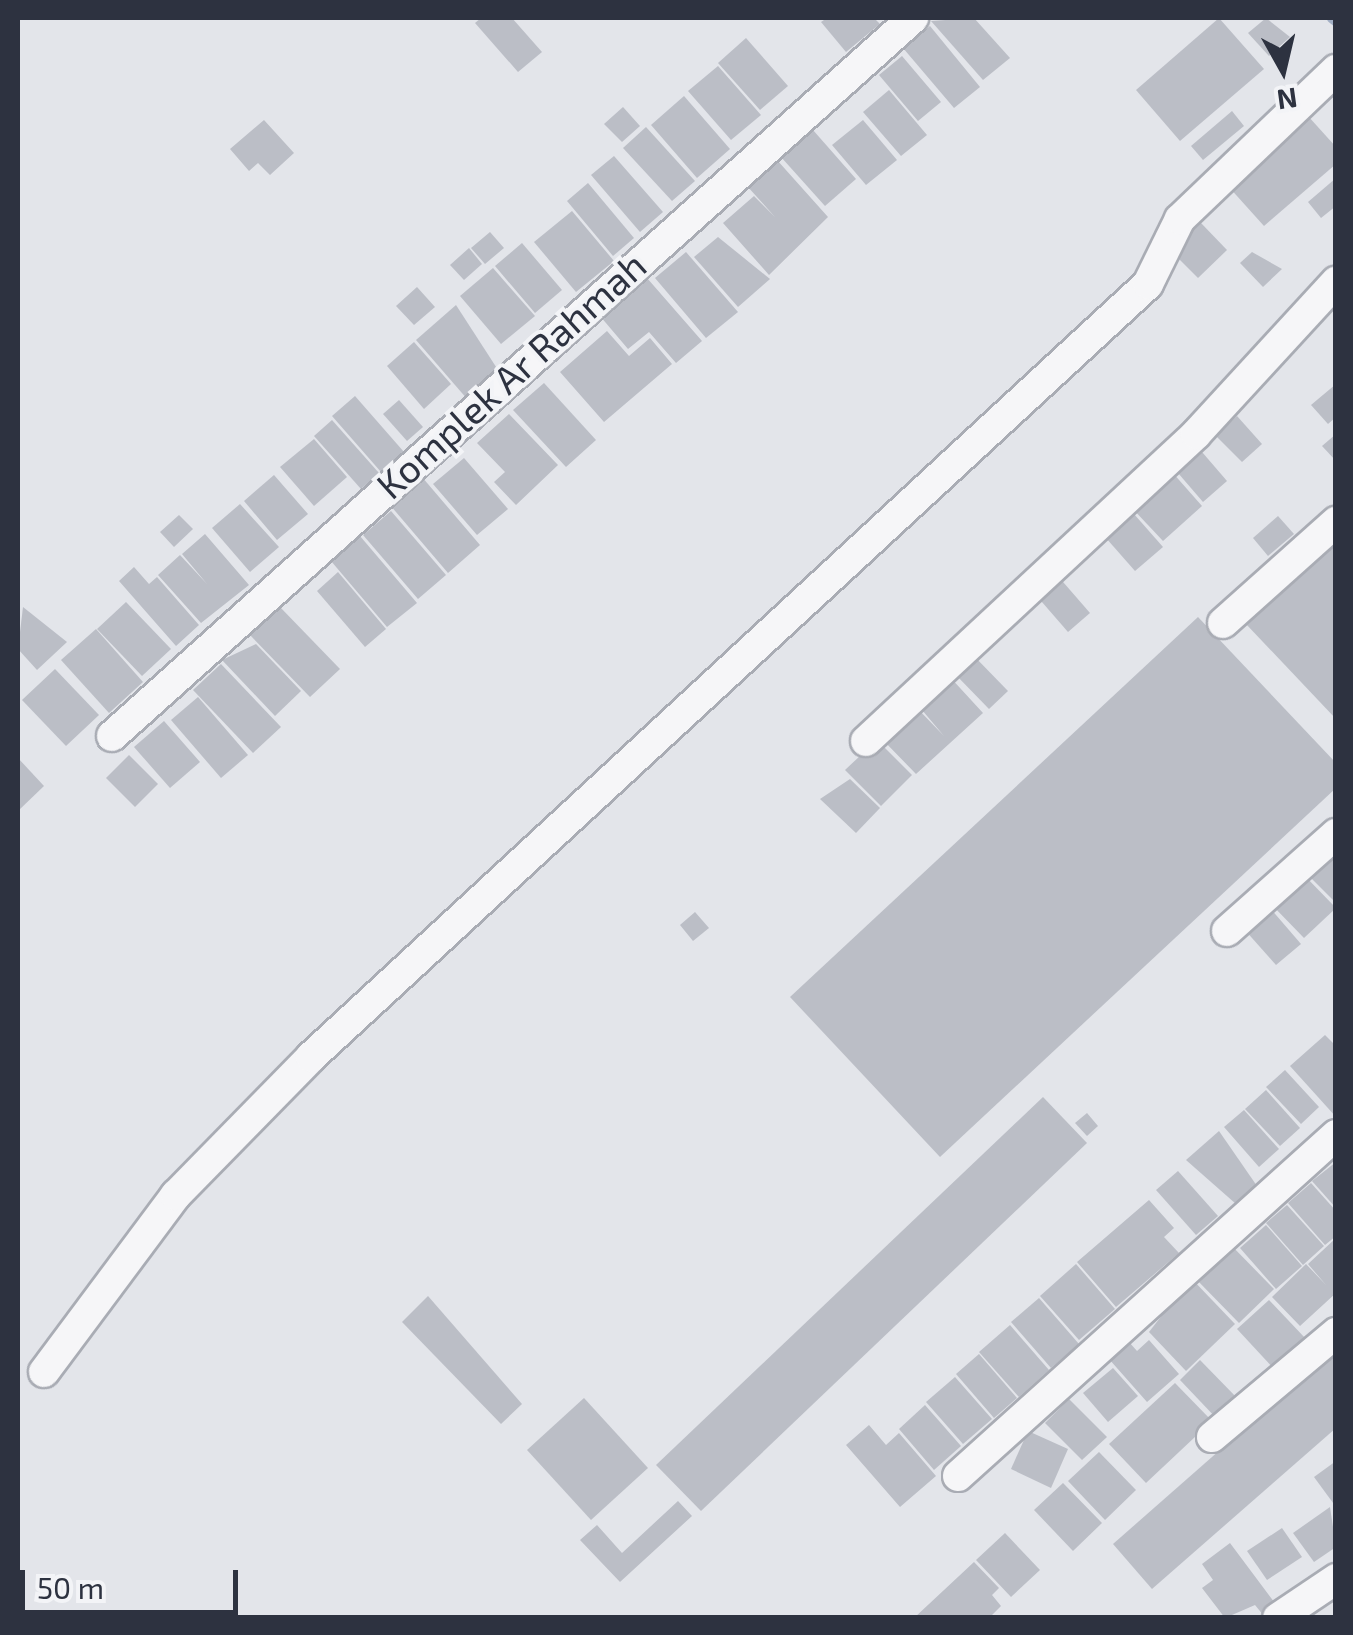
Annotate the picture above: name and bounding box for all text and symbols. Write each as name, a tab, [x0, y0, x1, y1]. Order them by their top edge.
north arrow	[1233, 20, 1333, 120]
text: N	[1275, 81, 1300, 118]
street label: Komplek Ar Rahmah	[366, 241, 656, 509]
scale bar	[25, 1550, 242, 1612]
text: 50 m	[37, 1569, 104, 1605]

